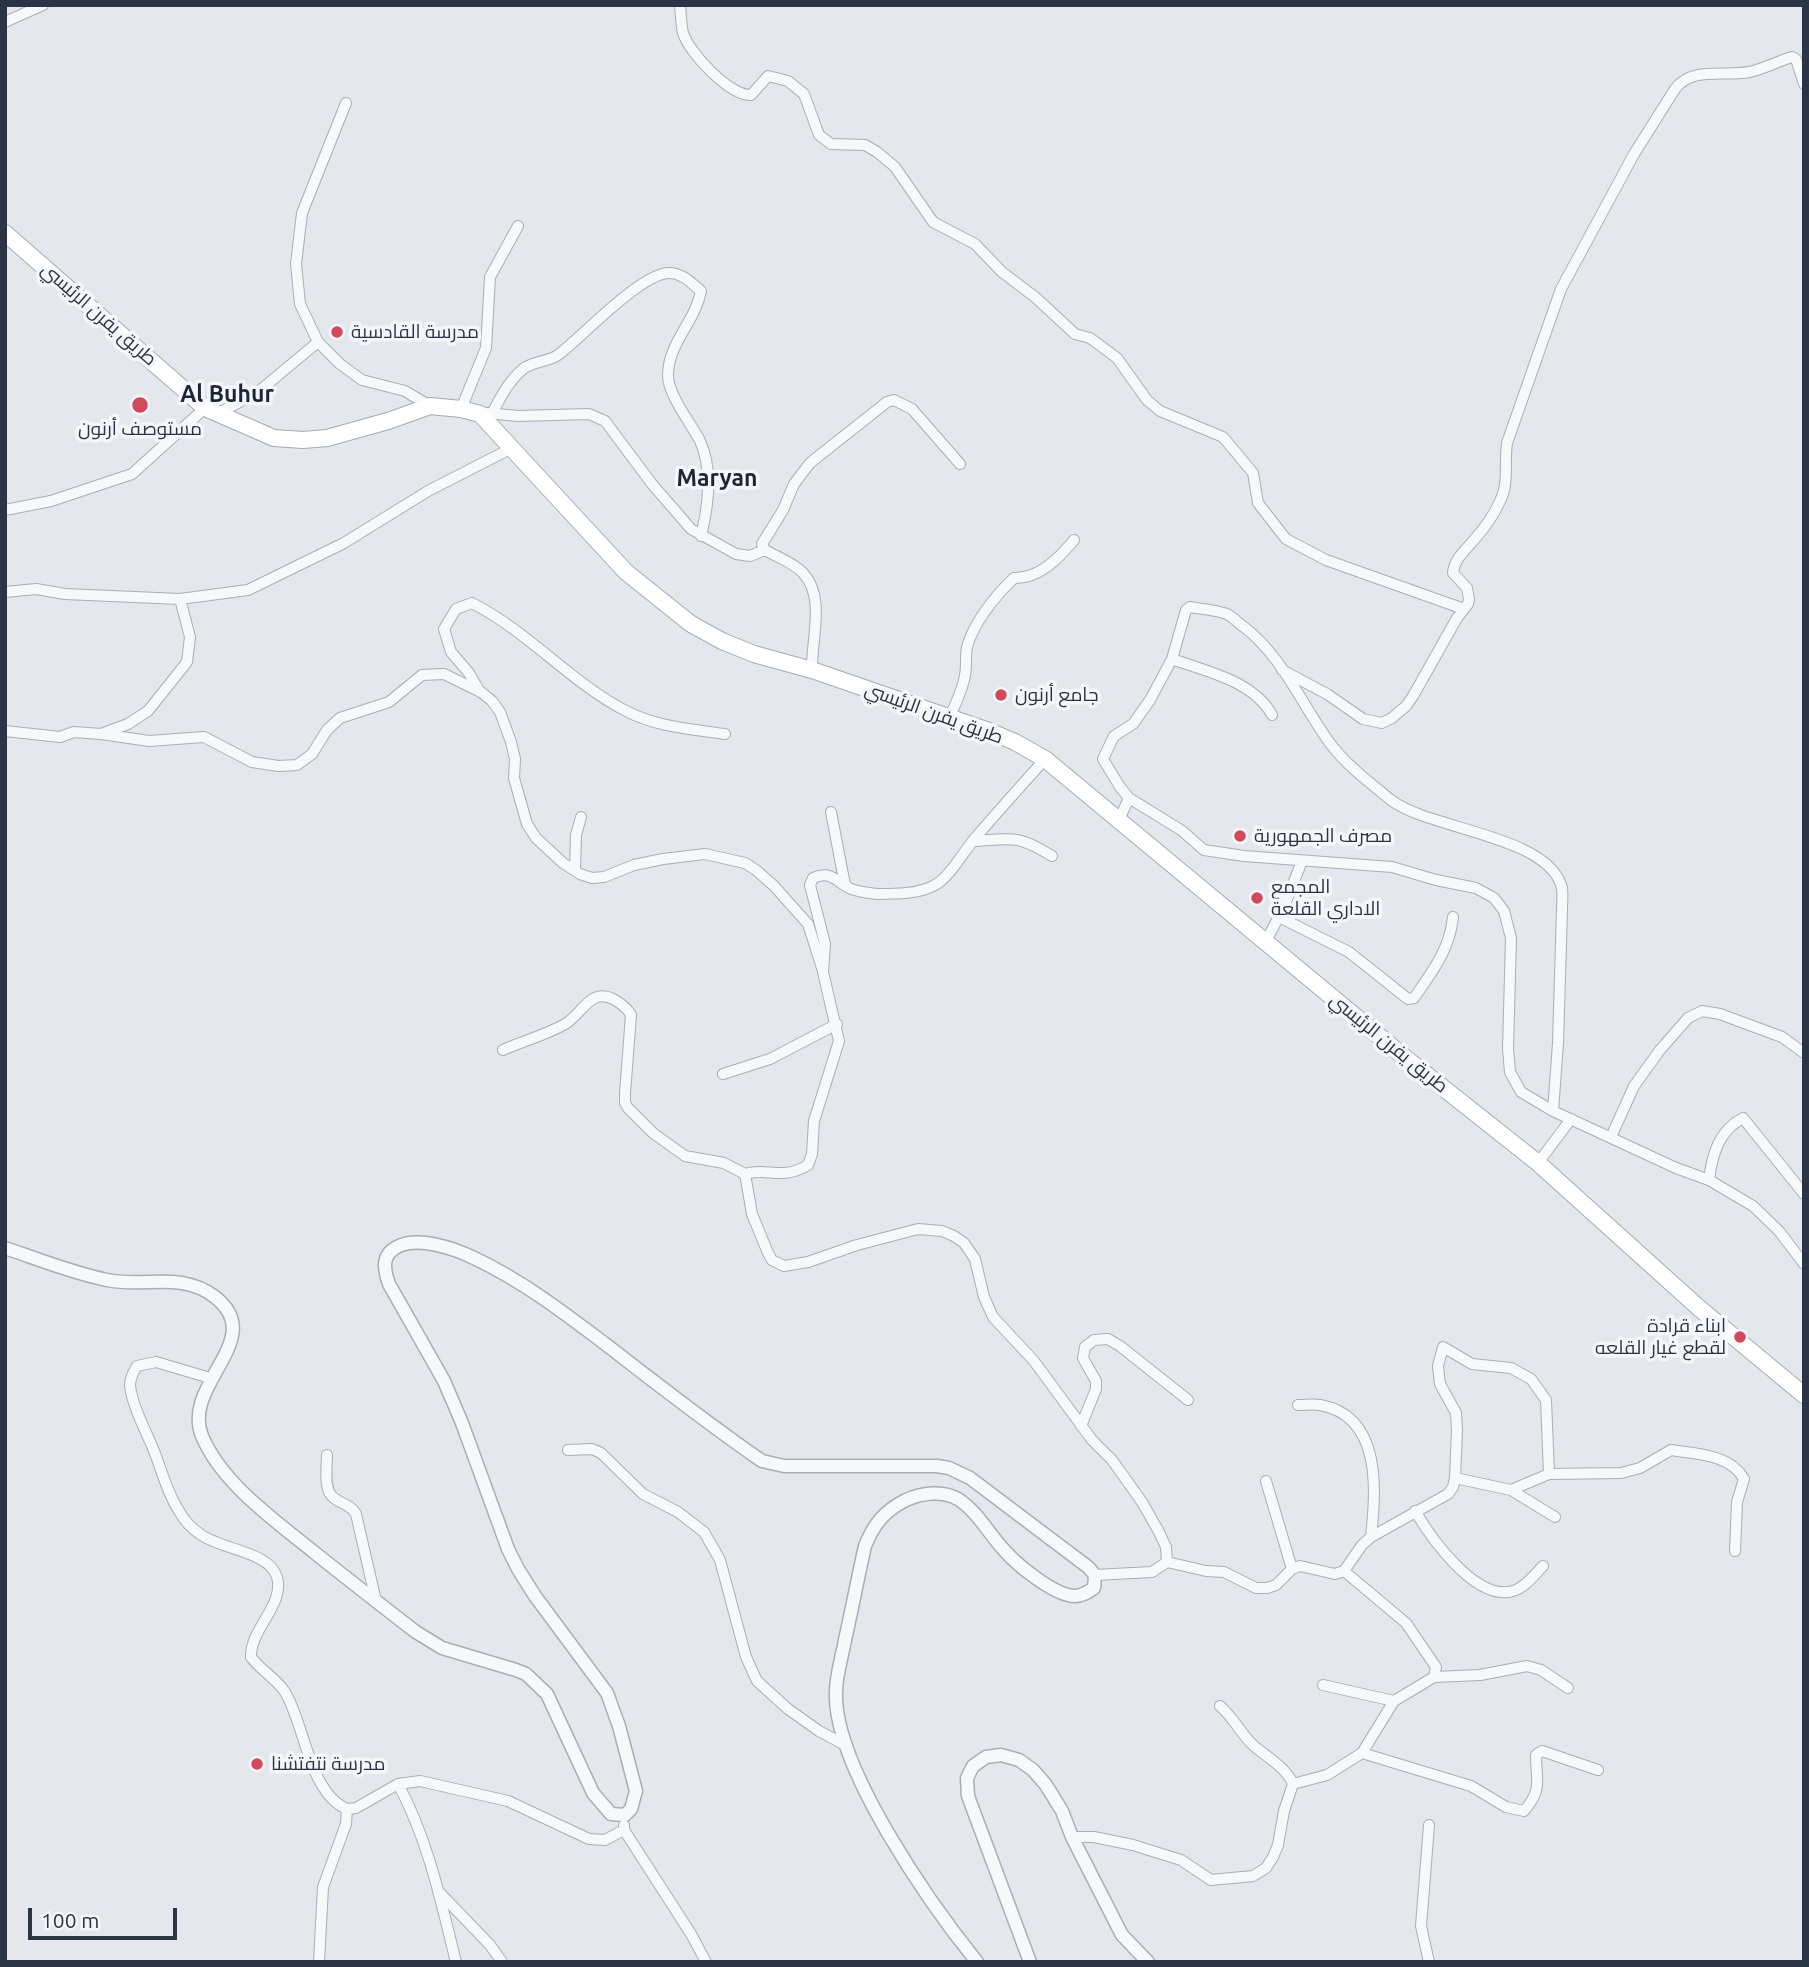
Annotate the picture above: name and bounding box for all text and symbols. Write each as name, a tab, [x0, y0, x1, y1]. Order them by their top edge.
street label: طريق يفرن الرئيسي	[37, 258, 161, 370]
place label: مدرسة القادسية	[351, 321, 479, 343]
marker: مدرسة القادسية	[329, 324, 345, 340]
district label: Al Buhur	[180, 380, 274, 408]
marker: مستوصف أرنون	[130, 395, 150, 415]
place label: مستوصف أرنون	[78, 418, 202, 440]
district label: Maryan	[676, 464, 758, 492]
street label: طريق يفرن الرئيسي	[862, 677, 1006, 749]
place label: جامع أرنون	[1015, 684, 1099, 706]
marker: جامع أرنون	[993, 687, 1009, 703]
place label: مصرف الجمهورية	[1254, 825, 1392, 847]
marker: مصرف الجمهورية	[1232, 828, 1248, 844]
place label: المجمع الاداري القلعة	[1271, 876, 1380, 920]
marker: المجمع الاداري القلعة	[1249, 890, 1265, 906]
street label: طريق يفرن الرئيسي	[1325, 988, 1453, 1098]
place label: ابناء قرادة لقطع غيار القلعه	[1595, 1315, 1726, 1359]
marker: ابناء قرادة لقطع غيار القلعه	[1732, 1329, 1748, 1345]
place label: مدرسة نتفتشنا	[271, 1753, 385, 1775]
marker: مدرسة نتفتشنا	[249, 1756, 265, 1772]
scale bar	[32, 1894, 180, 1938]
text: 100 m	[41, 1908, 99, 1932]

